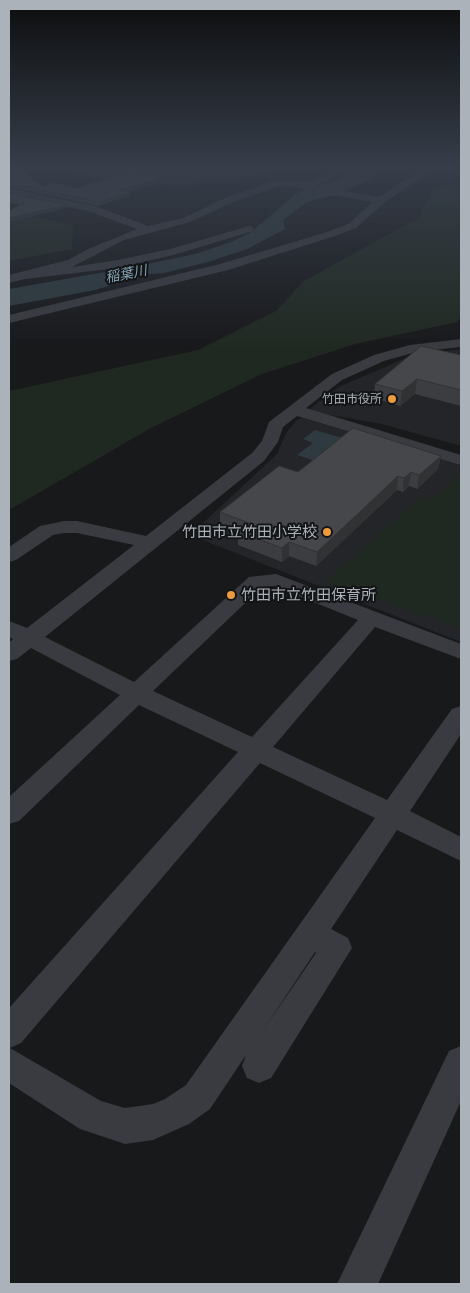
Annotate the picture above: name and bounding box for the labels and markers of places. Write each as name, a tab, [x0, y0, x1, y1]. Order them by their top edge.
place label: 竹田市役所	[322, 392, 382, 406]
marker: 竹田市役所	[386, 393, 398, 405]
place label: 竹田市立竹田小学校	[182, 523, 317, 541]
marker: 竹田市立竹田小学校	[321, 526, 333, 538]
place label: 竹田市立竹田保育所	[241, 586, 376, 604]
marker: 竹田市立竹田保育所	[225, 589, 237, 601]

